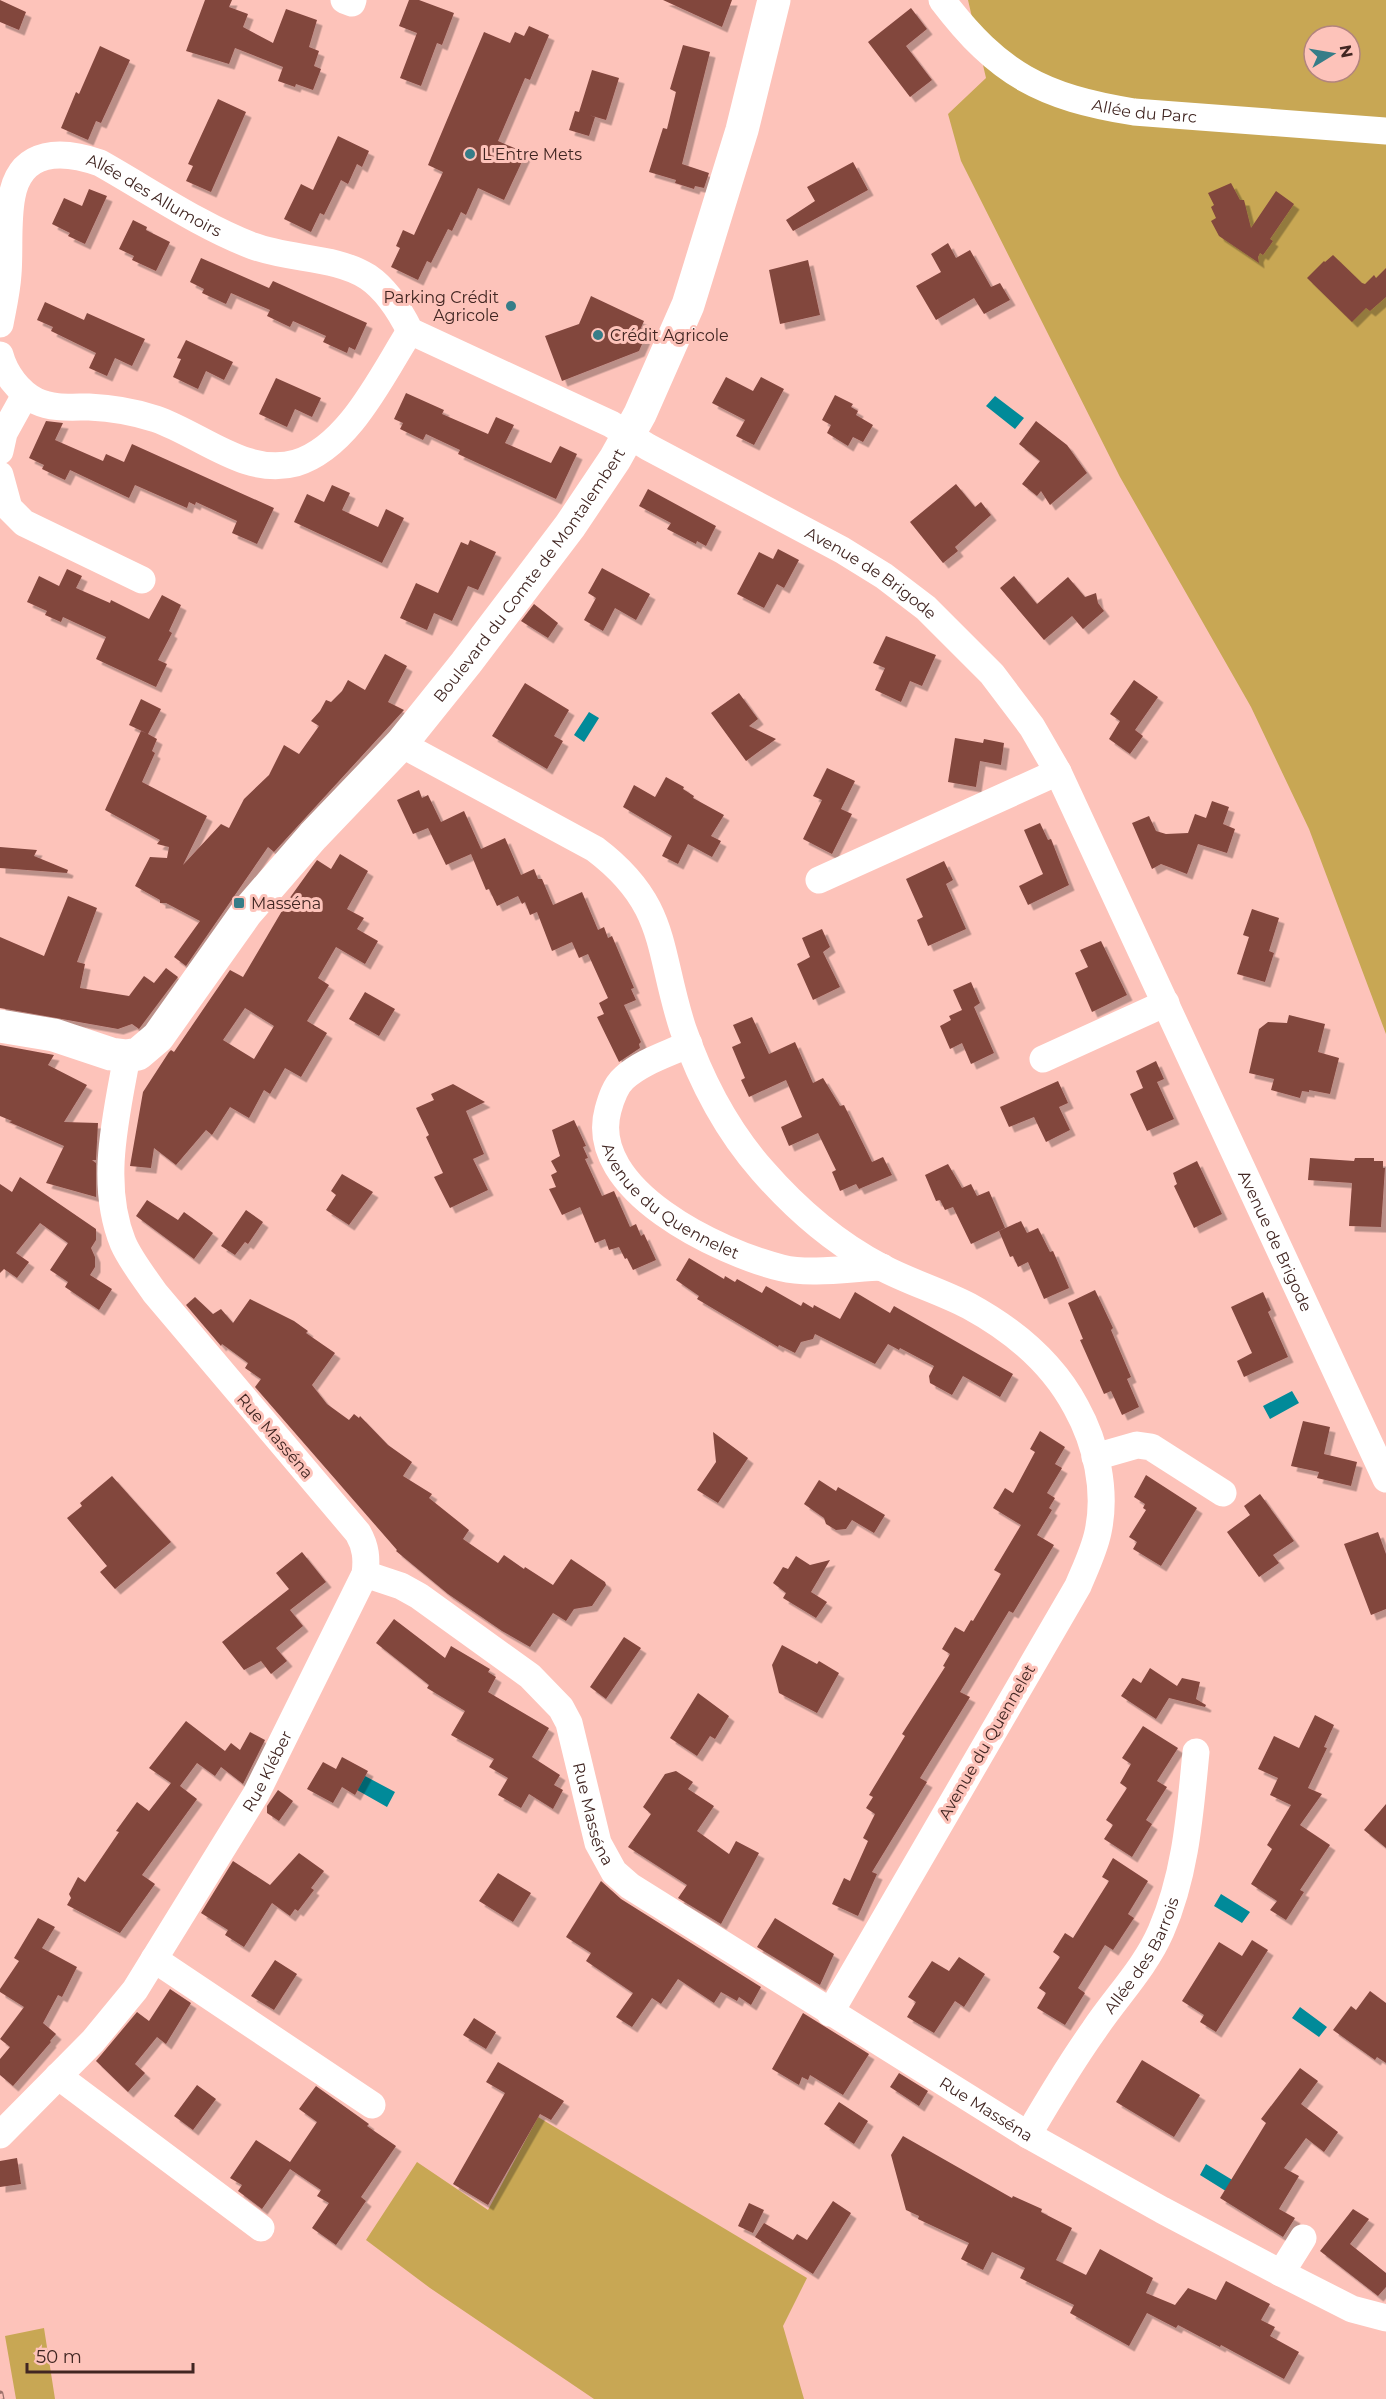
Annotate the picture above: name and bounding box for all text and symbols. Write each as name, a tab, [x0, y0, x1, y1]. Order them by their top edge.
north arrow	[1302, 24, 1362, 84]
text: N	[1336, 43, 1357, 59]
street label: Allée du Parc	[1090, 95, 1198, 126]
place label: L'Entre Mets	[482, 145, 582, 164]
marker: L'Entre Mets	[463, 147, 477, 161]
street label: Allée des Allumoirs	[84, 150, 225, 241]
place label: Parking Crédit Agricole	[383, 288, 499, 325]
marker: Parking Crédit Agricole	[504, 299, 518, 313]
place label: Crédit Agricole	[610, 326, 729, 345]
marker: Crédit Agricole	[591, 328, 605, 342]
street label: Boulevard du Comte de Montalembert	[429, 444, 629, 706]
street label: Avenue de Brigode	[802, 523, 941, 623]
place label: Masséna	[251, 894, 321, 913]
marker: Masséna	[232, 896, 246, 910]
street label: Avenue du Quennelet	[598, 1141, 742, 1263]
street label: Avenue de Brigode	[1235, 1167, 1316, 1315]
street label: Rue Masséna	[233, 1390, 317, 1482]
street label: Avenue du Quennelet	[935, 1661, 1039, 1823]
street label: Rue Kléber	[238, 1727, 295, 1815]
street label: Rue Masséna	[569, 1760, 618, 1869]
street label: Allée des Barrois	[1100, 1895, 1182, 2017]
street label: Rue Masséna	[936, 2073, 1036, 2145]
scale bar	[27, 2336, 194, 2374]
text: 50 m	[36, 2346, 82, 2368]

